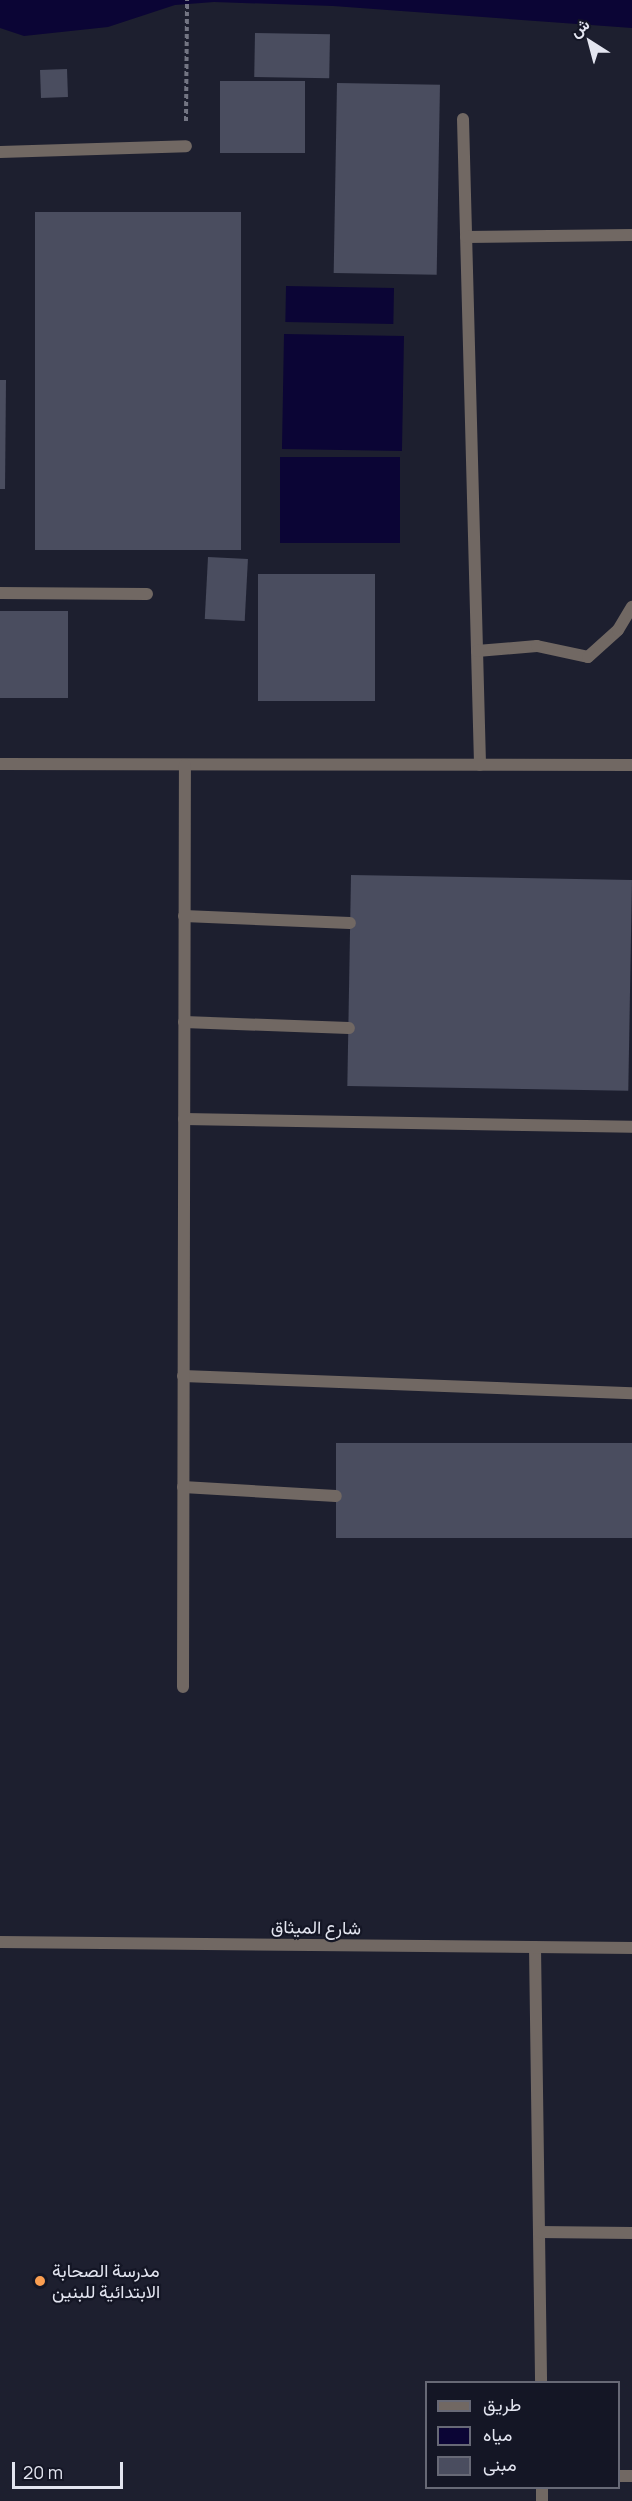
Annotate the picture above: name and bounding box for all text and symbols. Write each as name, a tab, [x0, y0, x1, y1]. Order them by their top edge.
north arrow	[560, 12, 620, 72]
text: ش	[565, 13, 594, 42]
street label: شارع الميثاق	[271, 1915, 361, 1939]
place label: مدرسة الصحابة الابتدائية للبنين	[52, 2260, 160, 2302]
marker: مدرسة الصحابة الابتدائية للبنين	[33, 2274, 47, 2288]
legend	[425, 2381, 620, 2489]
text: طريق	[483, 2392, 521, 2416]
text: مياه	[483, 2422, 512, 2446]
scale bar	[15, 2450, 126, 2488]
text: مبنى	[483, 2452, 517, 2476]
text: 20 m	[23, 2460, 63, 2484]

